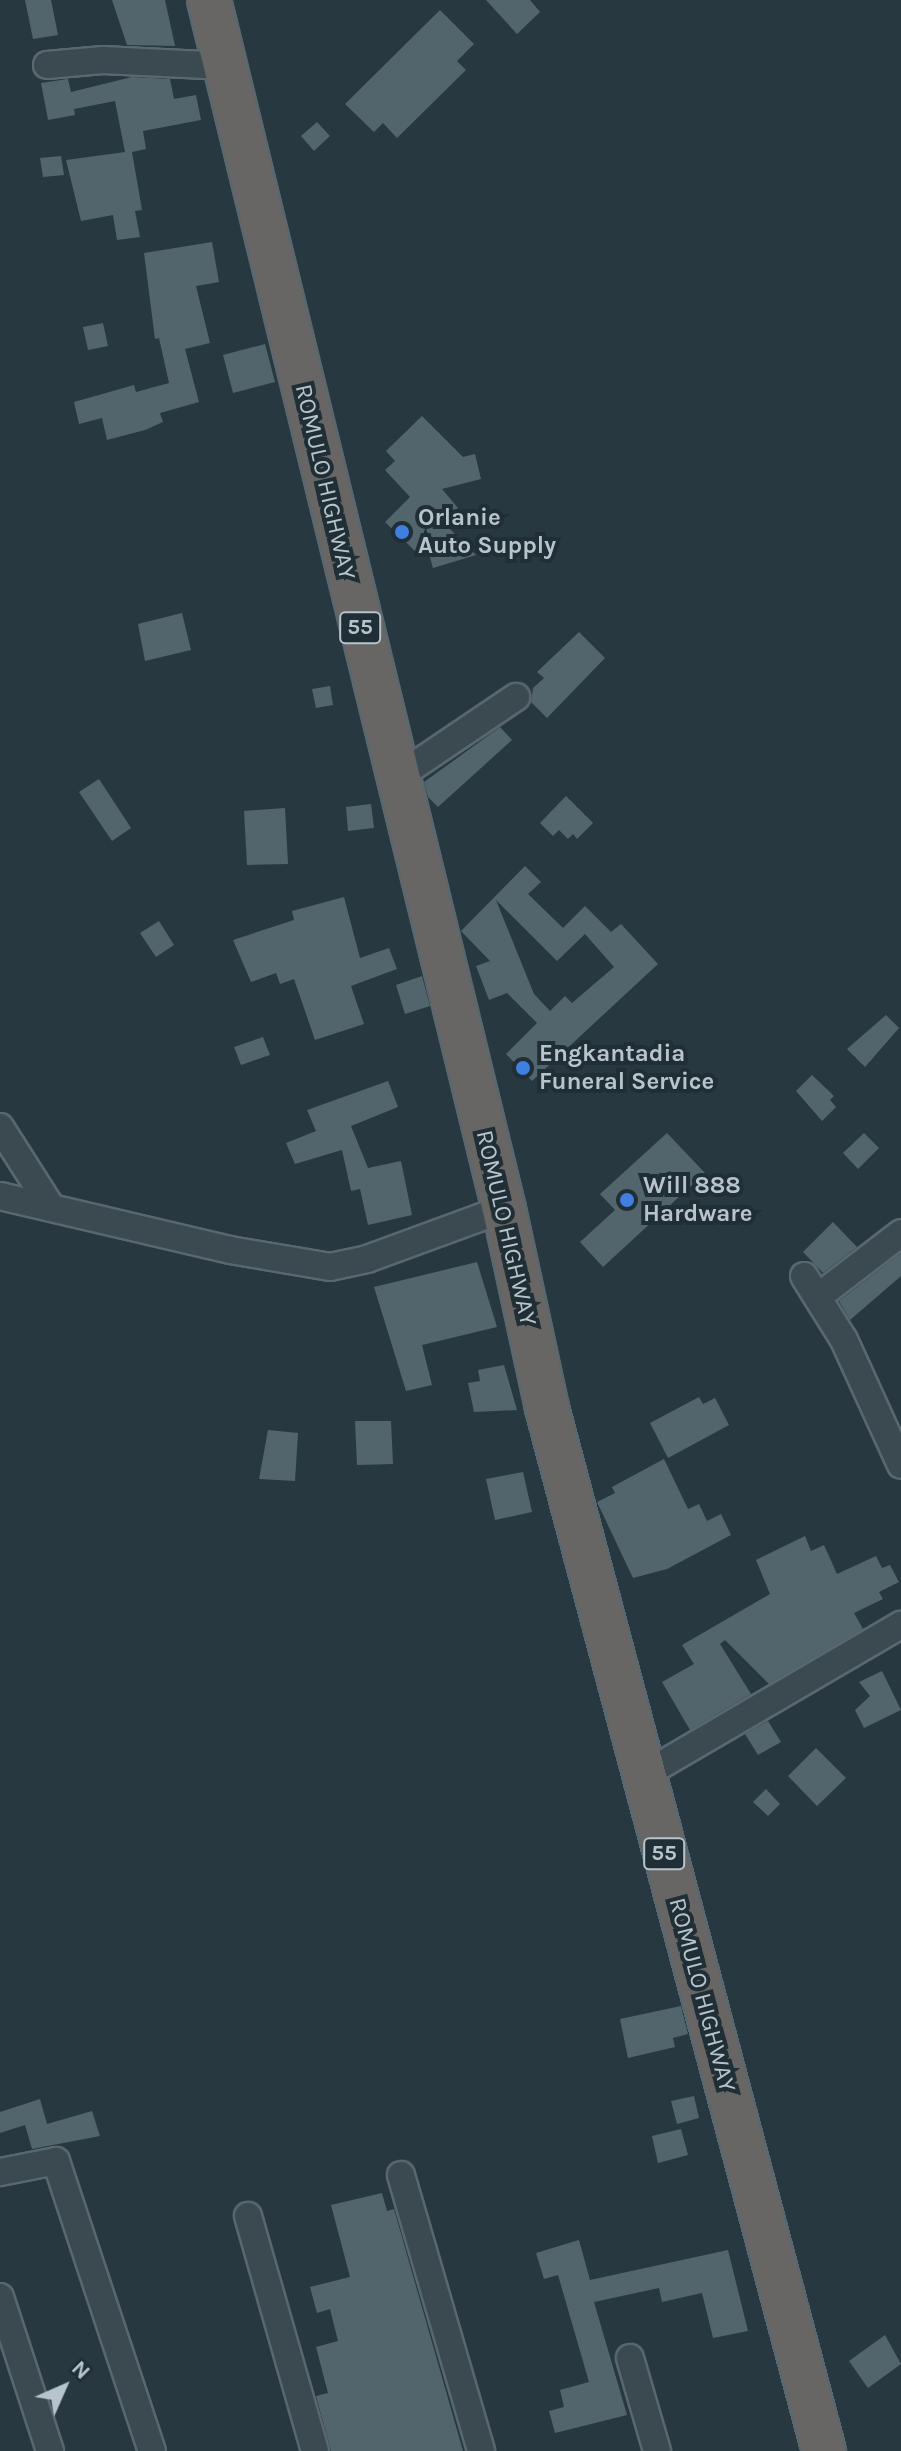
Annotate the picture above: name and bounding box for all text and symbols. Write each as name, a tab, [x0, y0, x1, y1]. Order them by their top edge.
street label: ROMULO HIGHWAY	[288, 381, 362, 583]
place label: Orlanie Auto Supply	[418, 504, 556, 560]
marker: Orlanie Auto Supply	[393, 523, 411, 541]
road number: 55	[338, 610, 382, 646]
place label: Engkantadia Funeral Service	[539, 1040, 714, 1096]
marker: Engkantadia Funeral Service	[514, 1059, 532, 1077]
street label: ROMULO HIGHWAY	[469, 1127, 543, 1329]
place label: Will 888 Hardware	[643, 1172, 752, 1228]
marker: Will 888 Hardware	[618, 1191, 636, 1209]
road number: 55	[642, 1836, 686, 1872]
street label: ROMULO HIGHWAY	[662, 1895, 742, 2095]
north arrow	[24, 2347, 104, 2427]
text: N	[66, 2355, 96, 2385]

